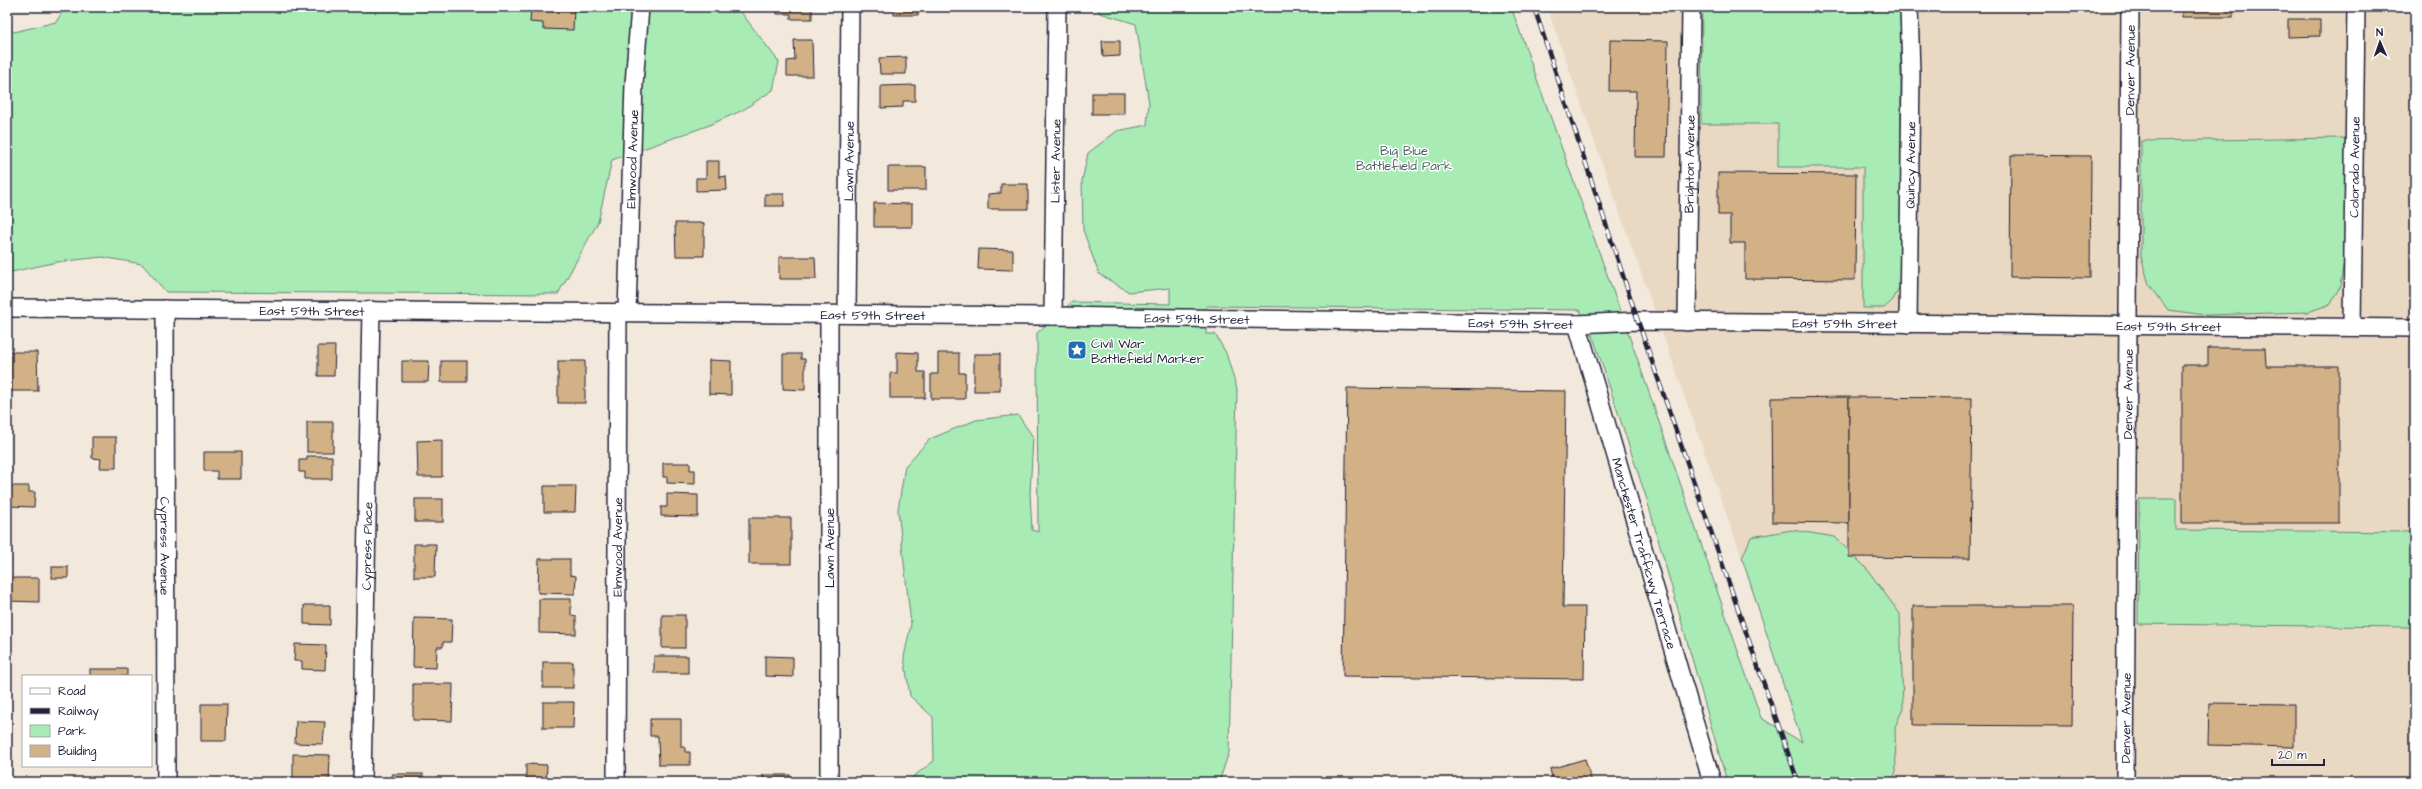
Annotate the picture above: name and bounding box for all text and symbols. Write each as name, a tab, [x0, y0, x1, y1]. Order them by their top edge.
north arrow	[2360, 22, 2400, 62]
street label: Denver Avenue	[2121, 25, 2140, 115]
text: N	[2376, 25, 2383, 40]
street label: Elmwood Avenue	[622, 109, 643, 209]
street label: Brighton Avenue	[1680, 115, 1700, 213]
street label: Colorado Avenue	[2345, 116, 2365, 218]
street label: Lister Avenue	[1046, 119, 1066, 203]
street label: Lawn Avenue	[840, 121, 859, 201]
street label: Quincy Avenue	[1901, 121, 1921, 209]
park label: Big Blue Battlefield Park	[1356, 142, 1452, 175]
street label: East 59th Street	[259, 302, 365, 321]
street label: East 59th Street	[820, 306, 926, 325]
street label: East 59th Street	[1144, 309, 1250, 329]
street label: East 59th Street	[1468, 314, 1574, 334]
street label: East 59th Street	[1792, 314, 1898, 333]
street label: East 59th Street	[2116, 317, 2222, 336]
place label: Civil War Battlefield Marker	[1091, 335, 1204, 368]
place icon: Civil War Battlefield Marker	[1066, 339, 1088, 361]
street label: Denver Avenue	[2119, 349, 2138, 439]
street label: Manchester Trafficwy Terrace	[1607, 456, 1680, 651]
street label: Cypress Avenue	[154, 497, 174, 595]
street label: Elmwood Avenue	[609, 497, 627, 597]
street label: Cypress Place	[358, 502, 377, 590]
street label: Lawn Avenue	[821, 508, 839, 588]
street label: Denver Avenue	[2117, 673, 2136, 763]
legend	[22, 675, 152, 767]
text: Road	[58, 683, 86, 700]
text: Railway	[58, 703, 99, 721]
text: Park	[58, 723, 86, 740]
scale bar	[2272, 741, 2324, 767]
text: Building	[58, 743, 96, 761]
text: 20 m	[2278, 747, 2307, 764]

